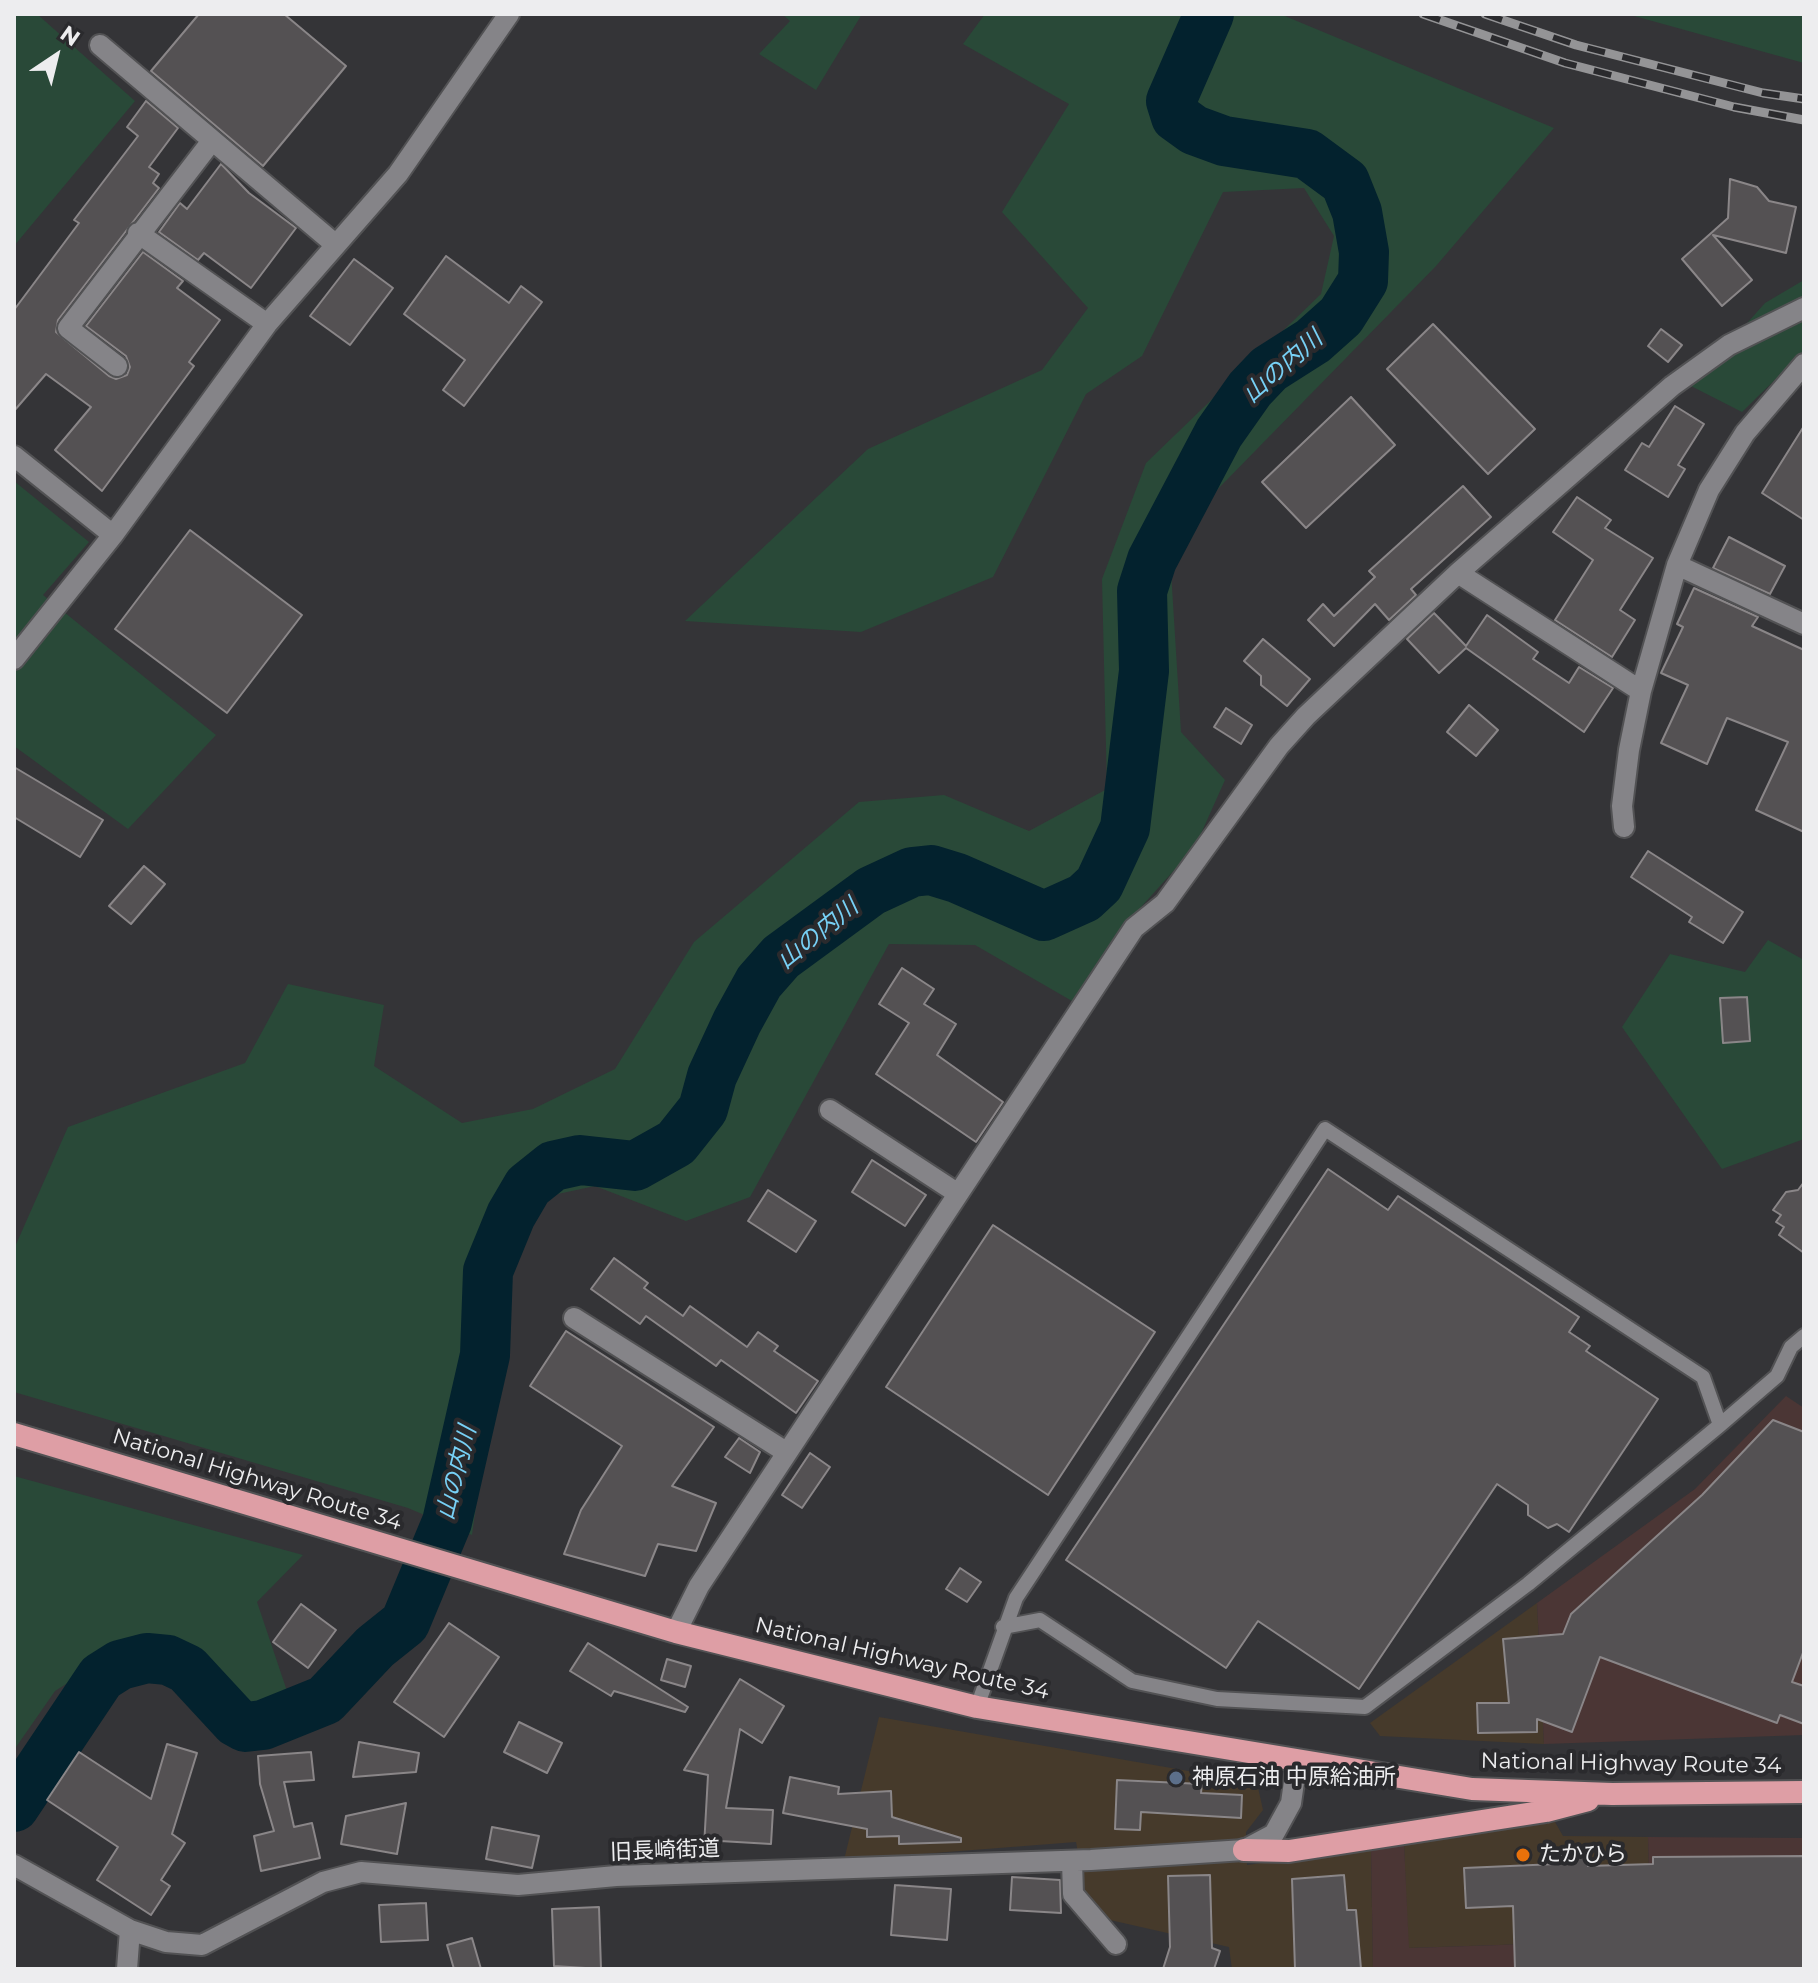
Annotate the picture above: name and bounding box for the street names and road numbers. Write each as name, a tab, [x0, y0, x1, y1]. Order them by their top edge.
street label: National Highway Route 34	[109, 1423, 405, 1537]
street label: National Highway Route 34	[753, 1612, 1051, 1706]
street label: National Highway Route 34	[1480, 1748, 1782, 1780]
street label: 旧長崎街道	[610, 1836, 720, 1866]

